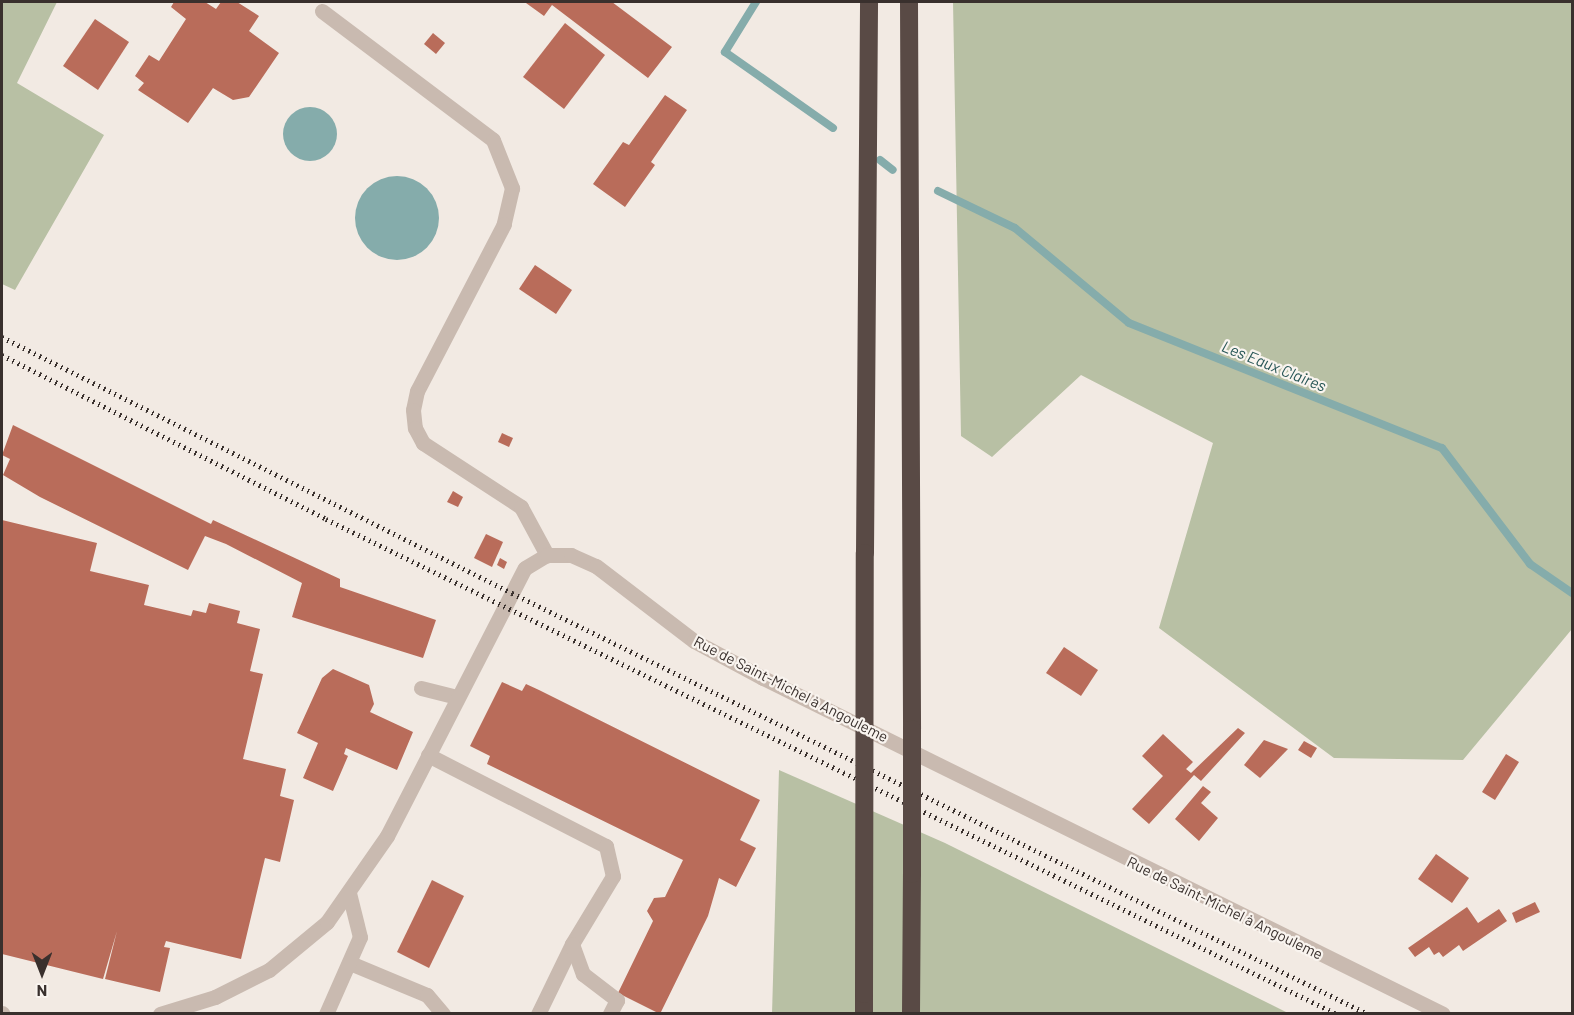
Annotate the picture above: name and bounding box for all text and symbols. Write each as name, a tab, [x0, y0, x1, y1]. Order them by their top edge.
water label: Les Eaux Claires	[1219, 336, 1329, 396]
street label: Rue de Saint-Michel à Angouleme	[691, 632, 891, 746]
street label: Rue de Saint-Michel à Angouleme	[1124, 853, 1326, 963]
north arrow	[12, 943, 72, 1003]
text: N	[37, 982, 47, 1001]

